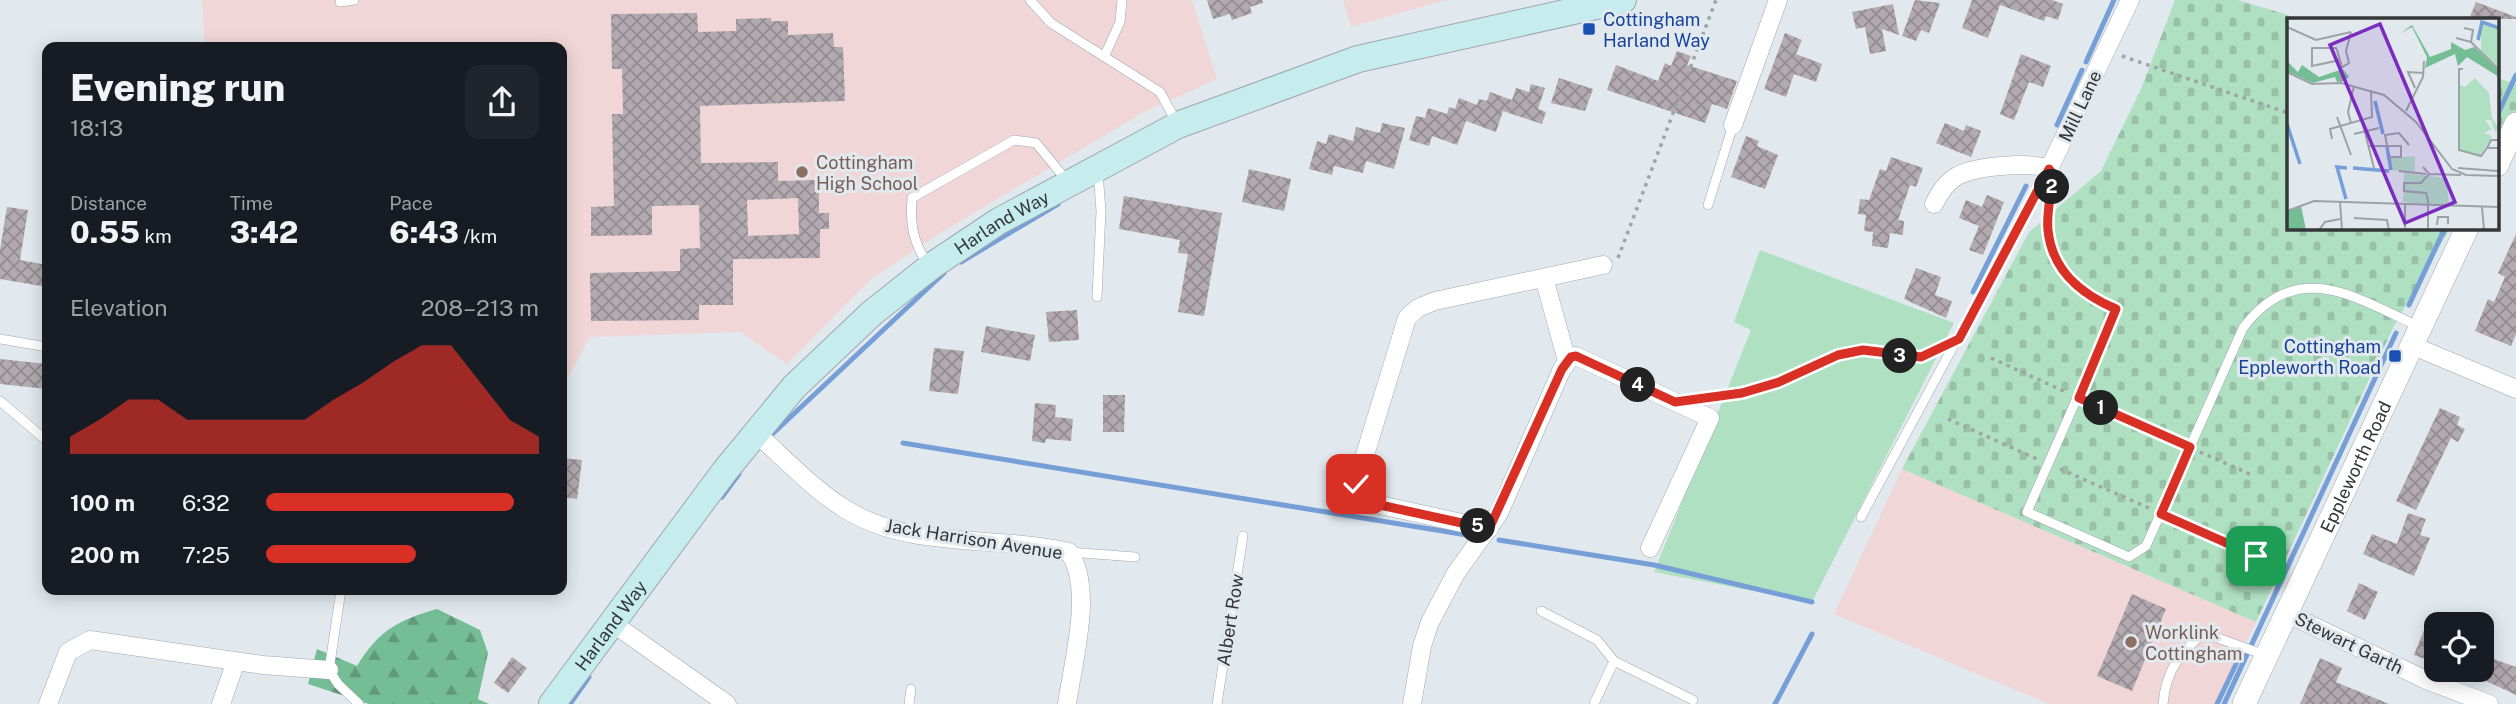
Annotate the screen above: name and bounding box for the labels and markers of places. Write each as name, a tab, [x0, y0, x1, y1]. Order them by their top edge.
place label: Cottingham Harland Way	[1603, 9, 1710, 51]
marker: Cottingham Harland Way	[1581, 21, 1597, 37]
place label: Cottingham High School	[816, 152, 918, 194]
marker: Cottingham High School	[794, 164, 810, 180]
pin: 2	[2035, 170, 2070, 204]
place label: Cottingham Eppleworth Road	[2238, 336, 2381, 378]
pin: 3	[1882, 338, 1918, 374]
marker: Cottingham Eppleworth Road	[2387, 348, 2403, 364]
pin: 4	[1620, 368, 1656, 402]
pin: 1	[2084, 390, 2118, 426]
pin	[1326, 454, 1386, 514]
pin: 5	[1460, 508, 1496, 544]
pin	[2226, 526, 2286, 586]
place label: Worklink Cottingham	[2145, 622, 2242, 664]
marker: Worklink Cottingham	[2123, 634, 2139, 650]

